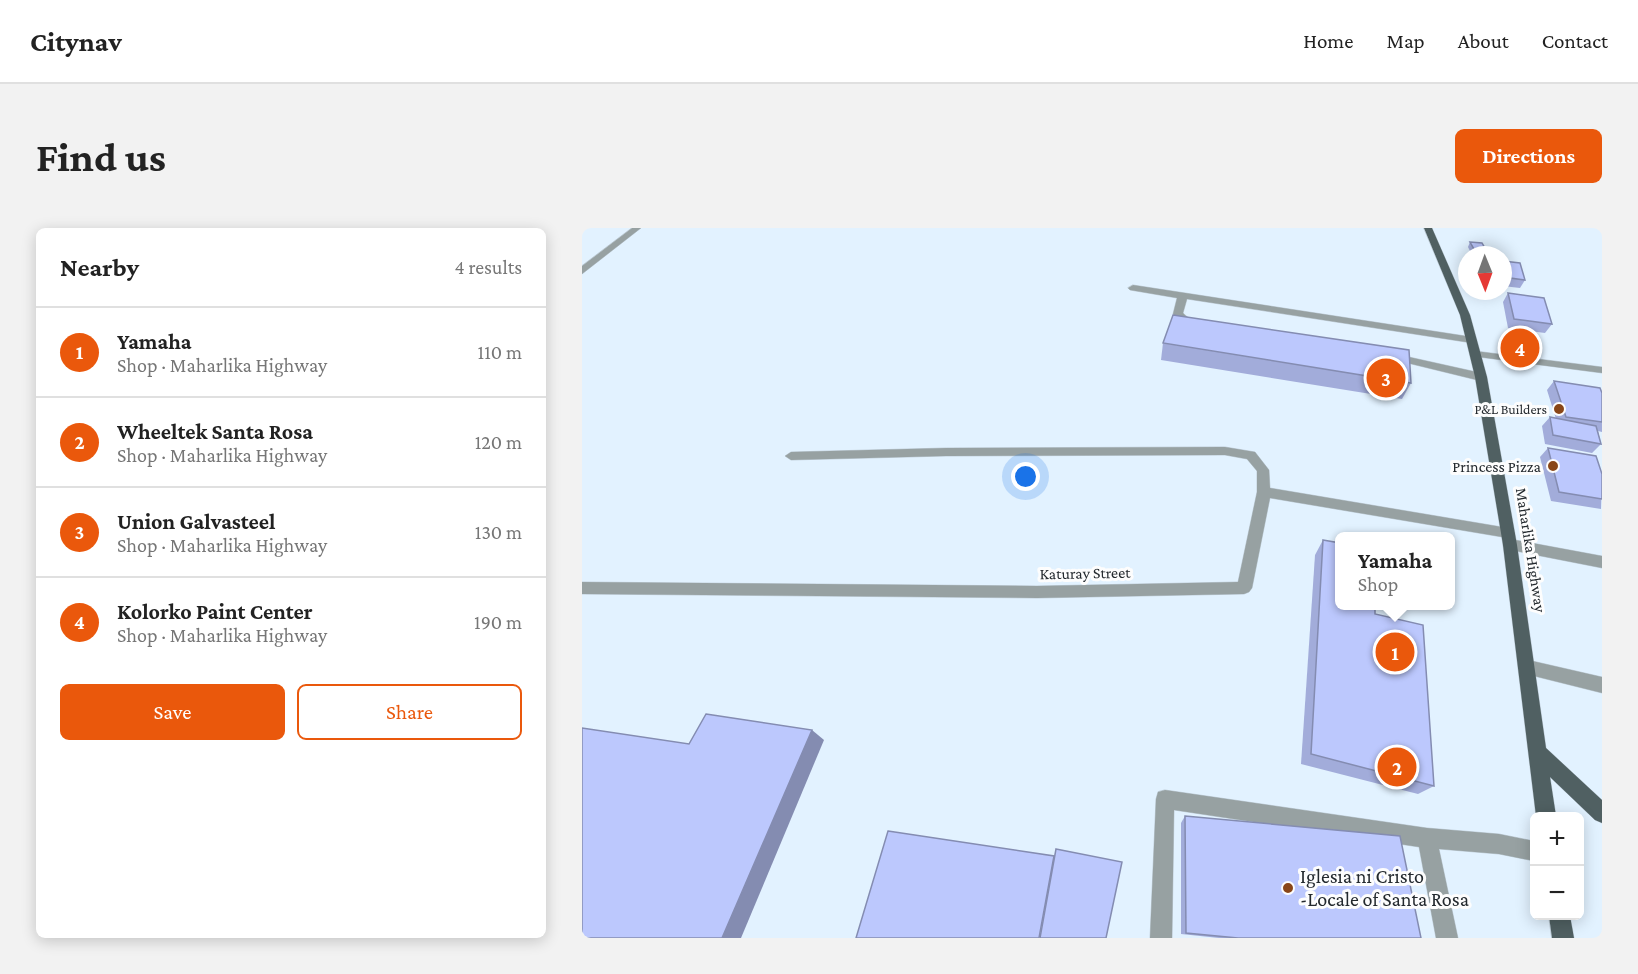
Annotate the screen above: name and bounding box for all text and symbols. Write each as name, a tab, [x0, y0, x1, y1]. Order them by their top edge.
text: Citynav	[30, 26, 122, 57]
text: Home	[1303, 29, 1353, 53]
text: Map	[1386, 29, 1425, 53]
text: About	[1458, 29, 1509, 53]
text: Contact	[1542, 29, 1608, 53]
button: Directions	[1455, 129, 1602, 183]
text: Find us	[36, 133, 166, 180]
north arrow	[1458, 246, 1512, 300]
text: Nearby	[60, 253, 139, 282]
text: 4 results	[455, 256, 522, 278]
pin: 4	[1500, 326, 1540, 370]
text: Yamaha	[117, 329, 192, 354]
text: 1	[76, 341, 83, 363]
text: 110 m	[478, 341, 522, 363]
text: Shop · Maharlika Highway	[117, 354, 327, 376]
pin: 3	[1366, 356, 1406, 400]
place label: P&L Builders	[1474, 401, 1547, 417]
marker: P&L Builders	[1552, 402, 1566, 416]
text: Wheeltek Santa Rosa	[117, 419, 313, 444]
text: 2	[74, 431, 85, 453]
text: 120 m	[475, 431, 522, 453]
text: Shop · Maharlika Highway	[117, 444, 327, 466]
place label: Princess Pizza	[1452, 458, 1542, 475]
marker: Princess Pizza	[1546, 459, 1560, 473]
your location	[1011, 462, 1040, 491]
street label: Maharlika Highway	[1512, 486, 1549, 614]
text: Union Galvasteel	[117, 509, 275, 534]
text: 3	[75, 521, 84, 543]
text: 130 m	[475, 521, 522, 543]
popup	[1335, 532, 1455, 610]
text: Shop · Maharlika Highway	[117, 534, 327, 556]
text: Yamaha	[1358, 548, 1432, 573]
street label: Katuray Street	[1039, 564, 1131, 583]
text: Shop	[1358, 573, 1398, 595]
text: Kolorko Paint Center	[117, 599, 313, 624]
text: 4	[74, 611, 85, 633]
text: 190 m	[474, 611, 522, 633]
text: Shop · Maharlika Highway	[117, 624, 327, 646]
pin: 1	[1376, 630, 1414, 674]
button: Save	[60, 684, 285, 740]
button: Share	[297, 684, 522, 740]
pin: 2	[1378, 744, 1416, 790]
map controls	[1530, 812, 1584, 920]
button: +	[1530, 812, 1584, 866]
place label: Iglesia ni Cristo -Locale of Santa Rosa	[1300, 865, 1469, 910]
button: −	[1530, 866, 1584, 920]
marker: Iglesia ni Cristo -Locale of Santa Rosa	[1281, 881, 1295, 895]

